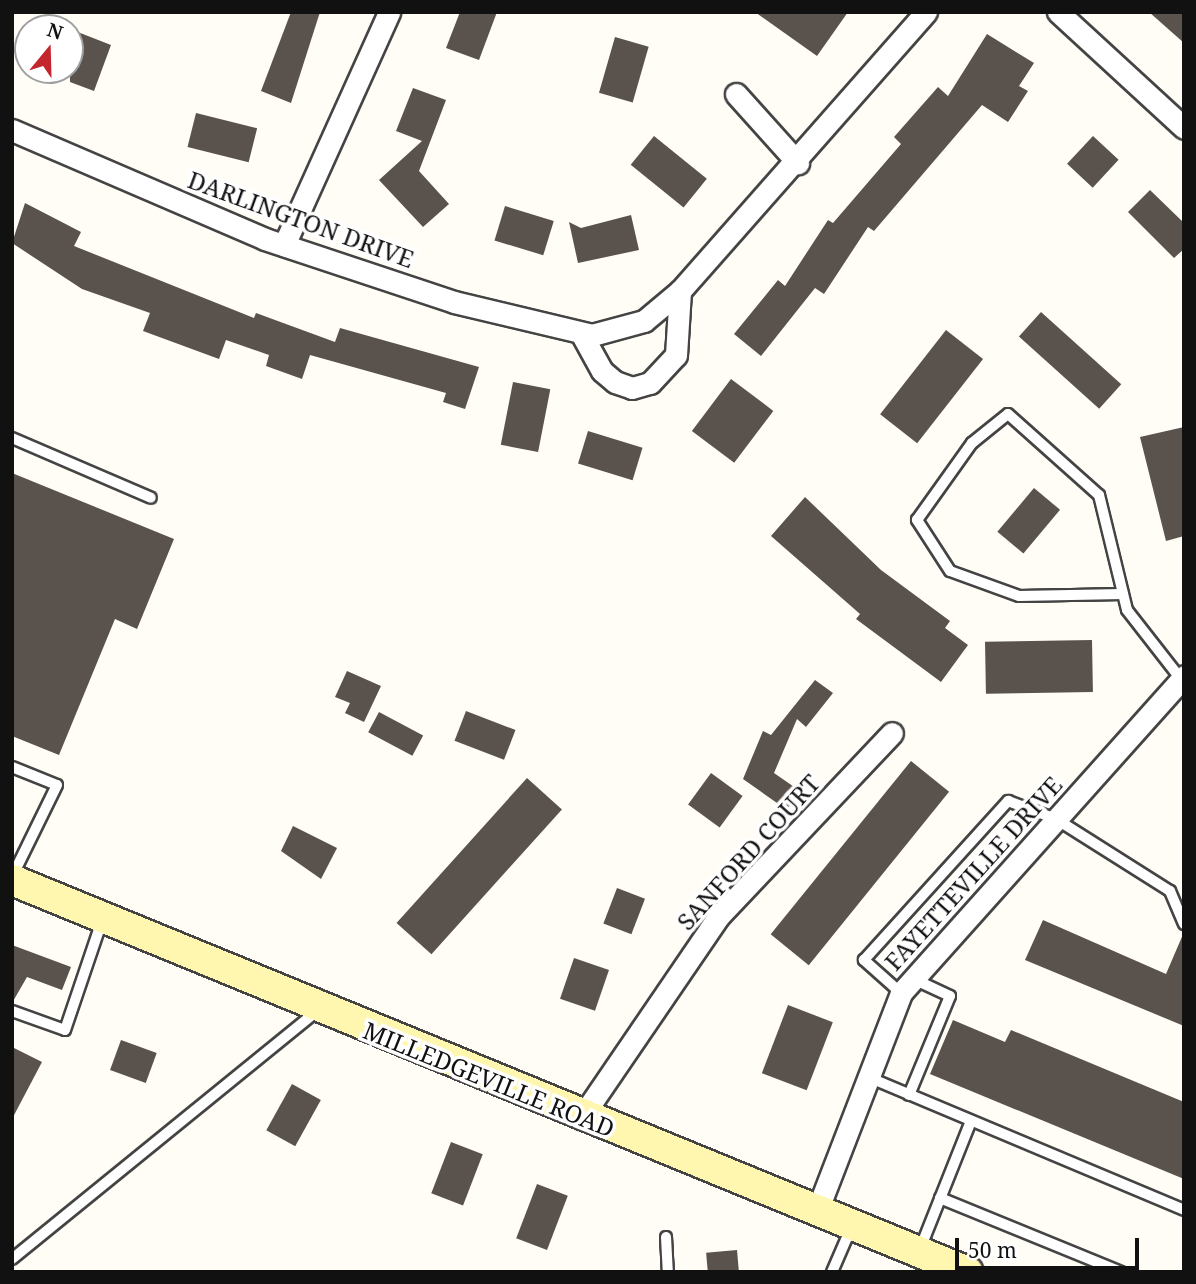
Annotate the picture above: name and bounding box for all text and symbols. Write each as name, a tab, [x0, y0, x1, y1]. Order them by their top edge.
north arrow	[14, 14, 84, 84]
text: N	[44, 16, 66, 46]
street label: DARLINGTON DRIVE	[184, 165, 418, 273]
street label: SANFORD COURT	[671, 768, 825, 936]
street label: FAYETTEVILLE DRIVE	[878, 770, 1068, 976]
street label: MILLEDGEVILLE ROAD	[359, 1015, 619, 1143]
scale bar	[958, 1224, 1142, 1268]
text: 50 m	[968, 1236, 1017, 1264]

